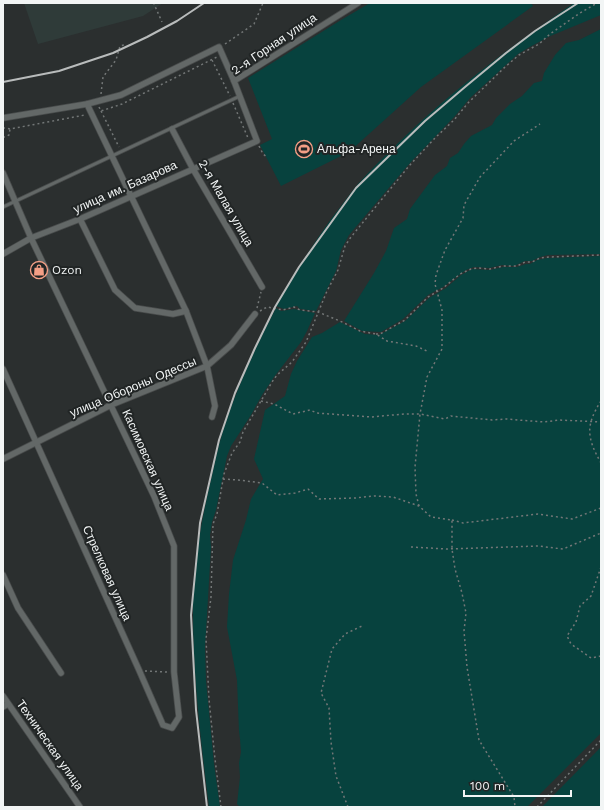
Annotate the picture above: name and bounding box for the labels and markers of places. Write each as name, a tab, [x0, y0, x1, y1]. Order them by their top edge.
sports icon: Альфа-Арена	[294, 139, 314, 159]
place label: Альфа-Арена	[317, 142, 396, 156]
shop icon: Ozon	[29, 260, 49, 280]
place label: Ozon	[52, 263, 82, 277]

